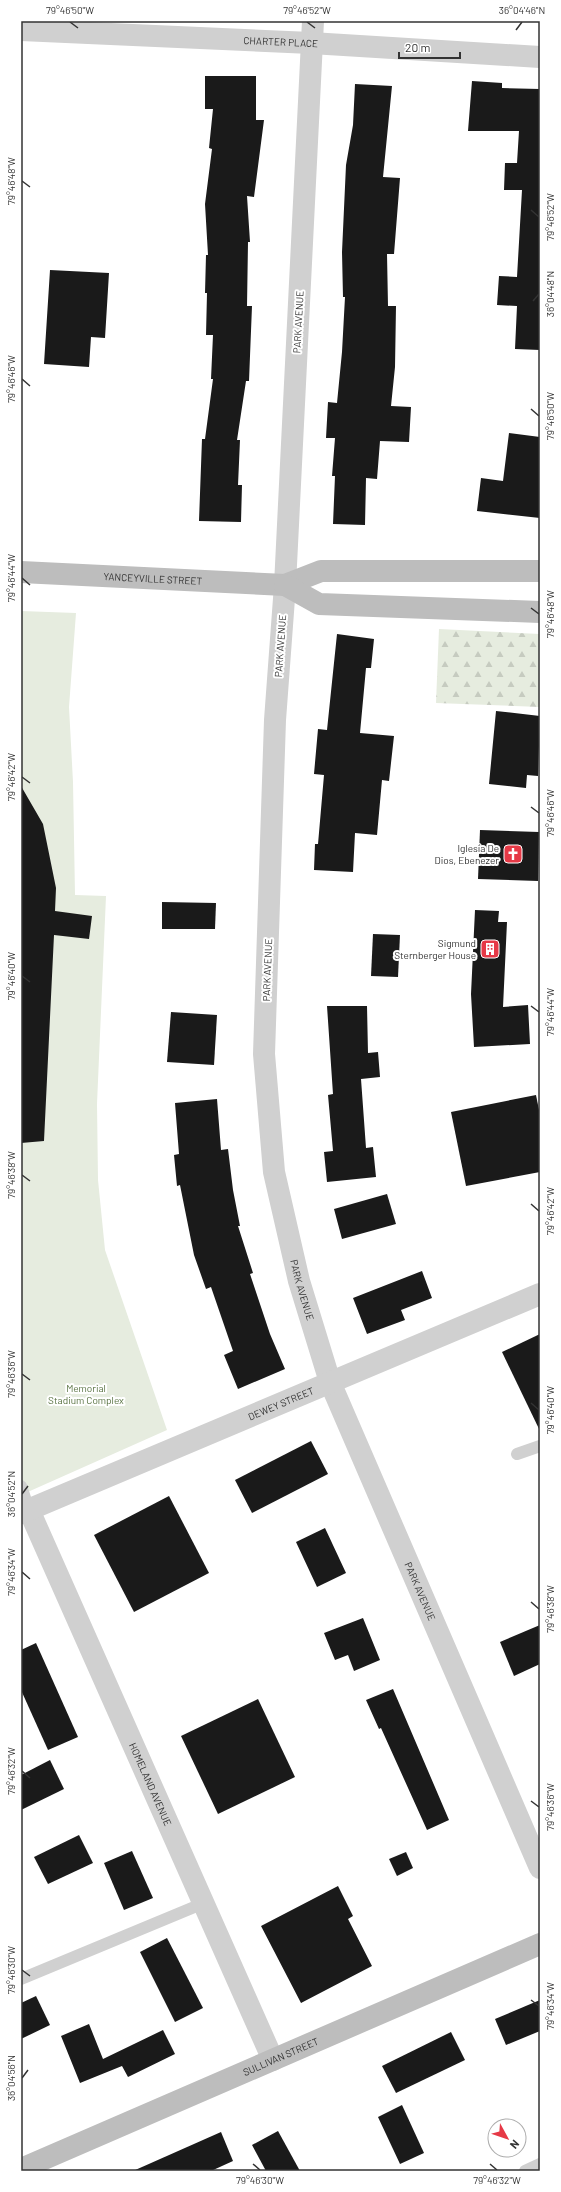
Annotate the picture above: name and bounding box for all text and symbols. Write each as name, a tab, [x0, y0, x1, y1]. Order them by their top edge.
text: 79°46'50"W	[46, 4, 94, 16]
text: 79°46'52"W	[283, 4, 331, 16]
text: 36°04'46"N	[499, 4, 545, 16]
street label: CHARTER PLACE	[243, 34, 319, 49]
scale bar	[399, 34, 460, 60]
text: 20 m	[405, 40, 431, 54]
text: 79°46'48"W	[5, 157, 17, 205]
text: 79°46'52"W	[544, 193, 556, 241]
text: 36°04'48"N	[544, 271, 556, 317]
street label: PARK AVENUE	[290, 290, 306, 354]
text: 79°46'46"W	[5, 355, 17, 403]
text: 79°46'50"W	[544, 392, 556, 440]
text: 79°46'44"W	[5, 554, 17, 602]
street label: YANCEYVILLE STREET	[103, 570, 203, 587]
text: 79°46'48"W	[544, 590, 556, 638]
street label: PARK AVENUE	[272, 614, 288, 678]
text: 79°46'42"W	[5, 753, 17, 801]
text: 79°46'46"W	[544, 789, 556, 837]
place label: Iglesia De Dios, Ebenezer	[435, 842, 499, 866]
church icon: Iglesia De Dios, Ebenezer	[502, 843, 524, 865]
place label: Sigmund Sternberger House	[394, 937, 476, 961]
street label: PARK AVENUE	[260, 938, 274, 1002]
building icon: Sigmund Sternberger House	[479, 938, 501, 960]
text: 79°46'40"W	[5, 952, 17, 1000]
text: 79°46'44"W	[544, 988, 556, 1036]
text: 79°46'38"W	[5, 1151, 17, 1199]
text: 79°46'42"W	[544, 1187, 556, 1235]
street label: PARK AVENUE	[288, 1258, 317, 1322]
text: 79°46'36"W	[5, 1350, 17, 1398]
park label: Memorial Stadium Complex	[48, 1382, 124, 1406]
street label: DEWEY STREET	[246, 1384, 316, 1423]
text: 79°46'40"W	[544, 1386, 556, 1434]
text: 36°04'52"N	[5, 1471, 17, 1517]
text: 79°46'34"W	[5, 1548, 17, 1596]
street label: PARK AVENUE	[402, 1560, 438, 1622]
text: 79°46'38"W	[544, 1585, 556, 1633]
street label: HOMELAND AVENUE	[127, 1741, 174, 1828]
text: 79°46'32"W	[5, 1747, 17, 1795]
text: 79°46'36"W	[544, 1783, 556, 1831]
text: 79°46'30"W	[5, 1946, 17, 1994]
text: 79°46'34"W	[544, 1982, 556, 2030]
street label: SULLIVAN STREET	[241, 2035, 321, 2078]
text: 36°04'56"N	[5, 2055, 17, 2101]
north arrow	[487, 2118, 527, 2158]
text: N	[508, 2138, 522, 2152]
text: 79°46'30"W	[236, 2174, 284, 2186]
text: 79°46'32"W	[473, 2174, 521, 2186]

